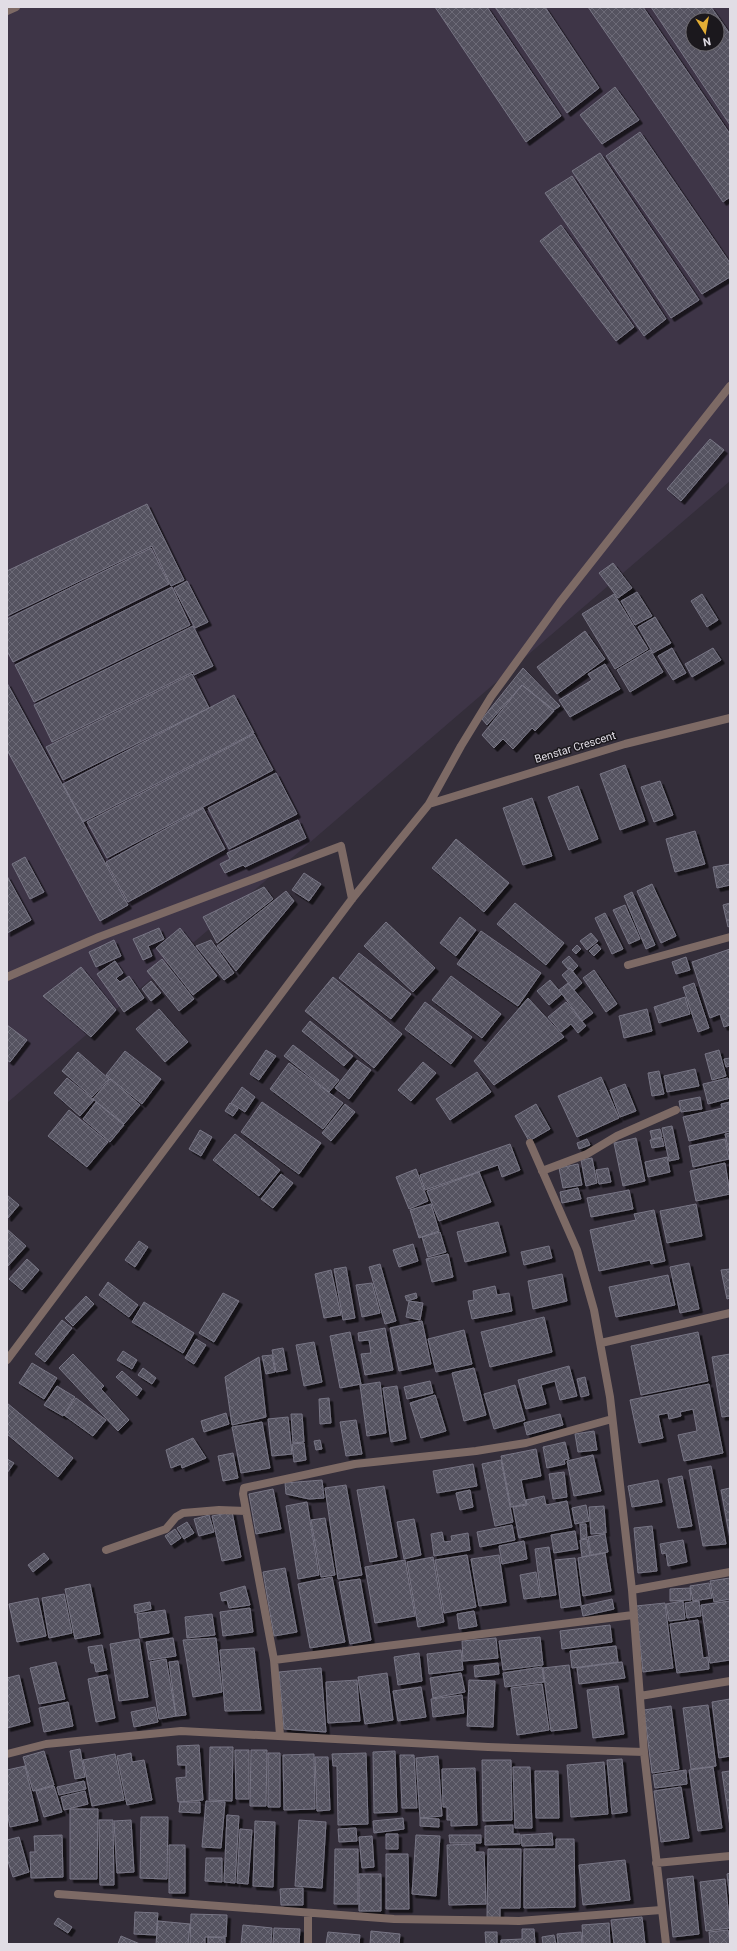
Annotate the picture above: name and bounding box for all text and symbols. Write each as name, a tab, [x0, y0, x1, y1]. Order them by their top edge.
north arrow	[685, 12, 725, 52]
text: N	[702, 34, 712, 48]
street label: Benstar Crescent	[533, 729, 618, 766]

